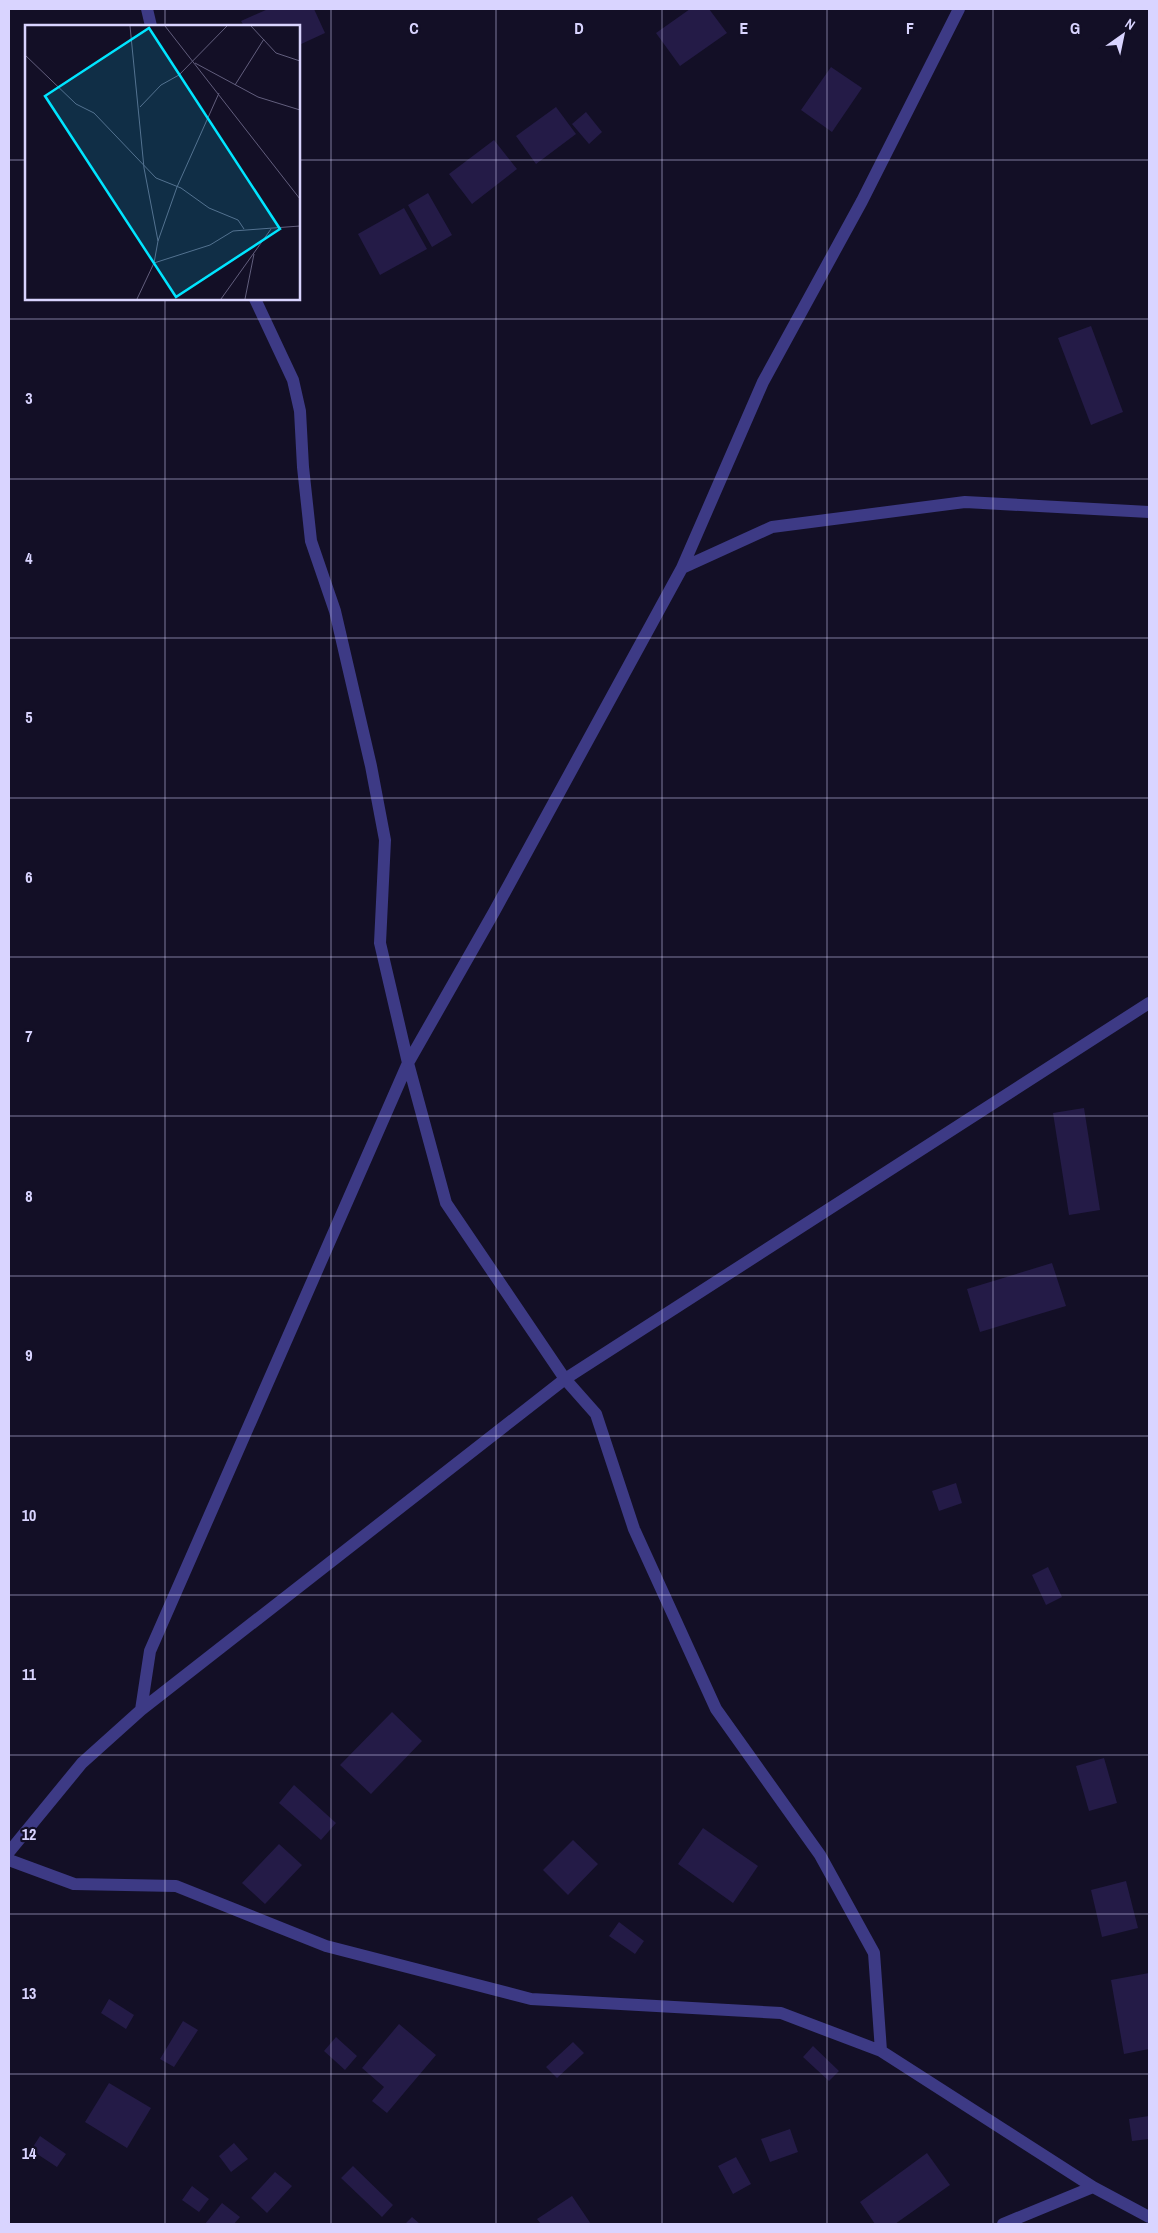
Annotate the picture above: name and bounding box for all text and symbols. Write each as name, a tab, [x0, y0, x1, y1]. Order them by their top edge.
north arrow	[1098, 10, 1148, 60]
text: N	[1122, 14, 1138, 34]
text: C	[409, 17, 419, 39]
text: D	[574, 17, 584, 39]
text: E	[740, 17, 749, 39]
text: F	[906, 17, 914, 39]
text: G	[1070, 17, 1080, 39]
inset map	[25, 25, 300, 300]
text: 3	[25, 387, 33, 409]
text: 4	[25, 547, 33, 569]
text: 5	[25, 706, 33, 728]
text: 6	[25, 866, 33, 888]
text: 7	[25, 1025, 33, 1047]
text: 8	[25, 1185, 33, 1207]
text: 9	[25, 1344, 33, 1366]
text: 10	[22, 1504, 36, 1526]
text: 11	[22, 1663, 37, 1685]
text: 12	[22, 1823, 36, 1845]
text: 13	[22, 1982, 36, 2004]
text: 14	[22, 2142, 37, 2164]

